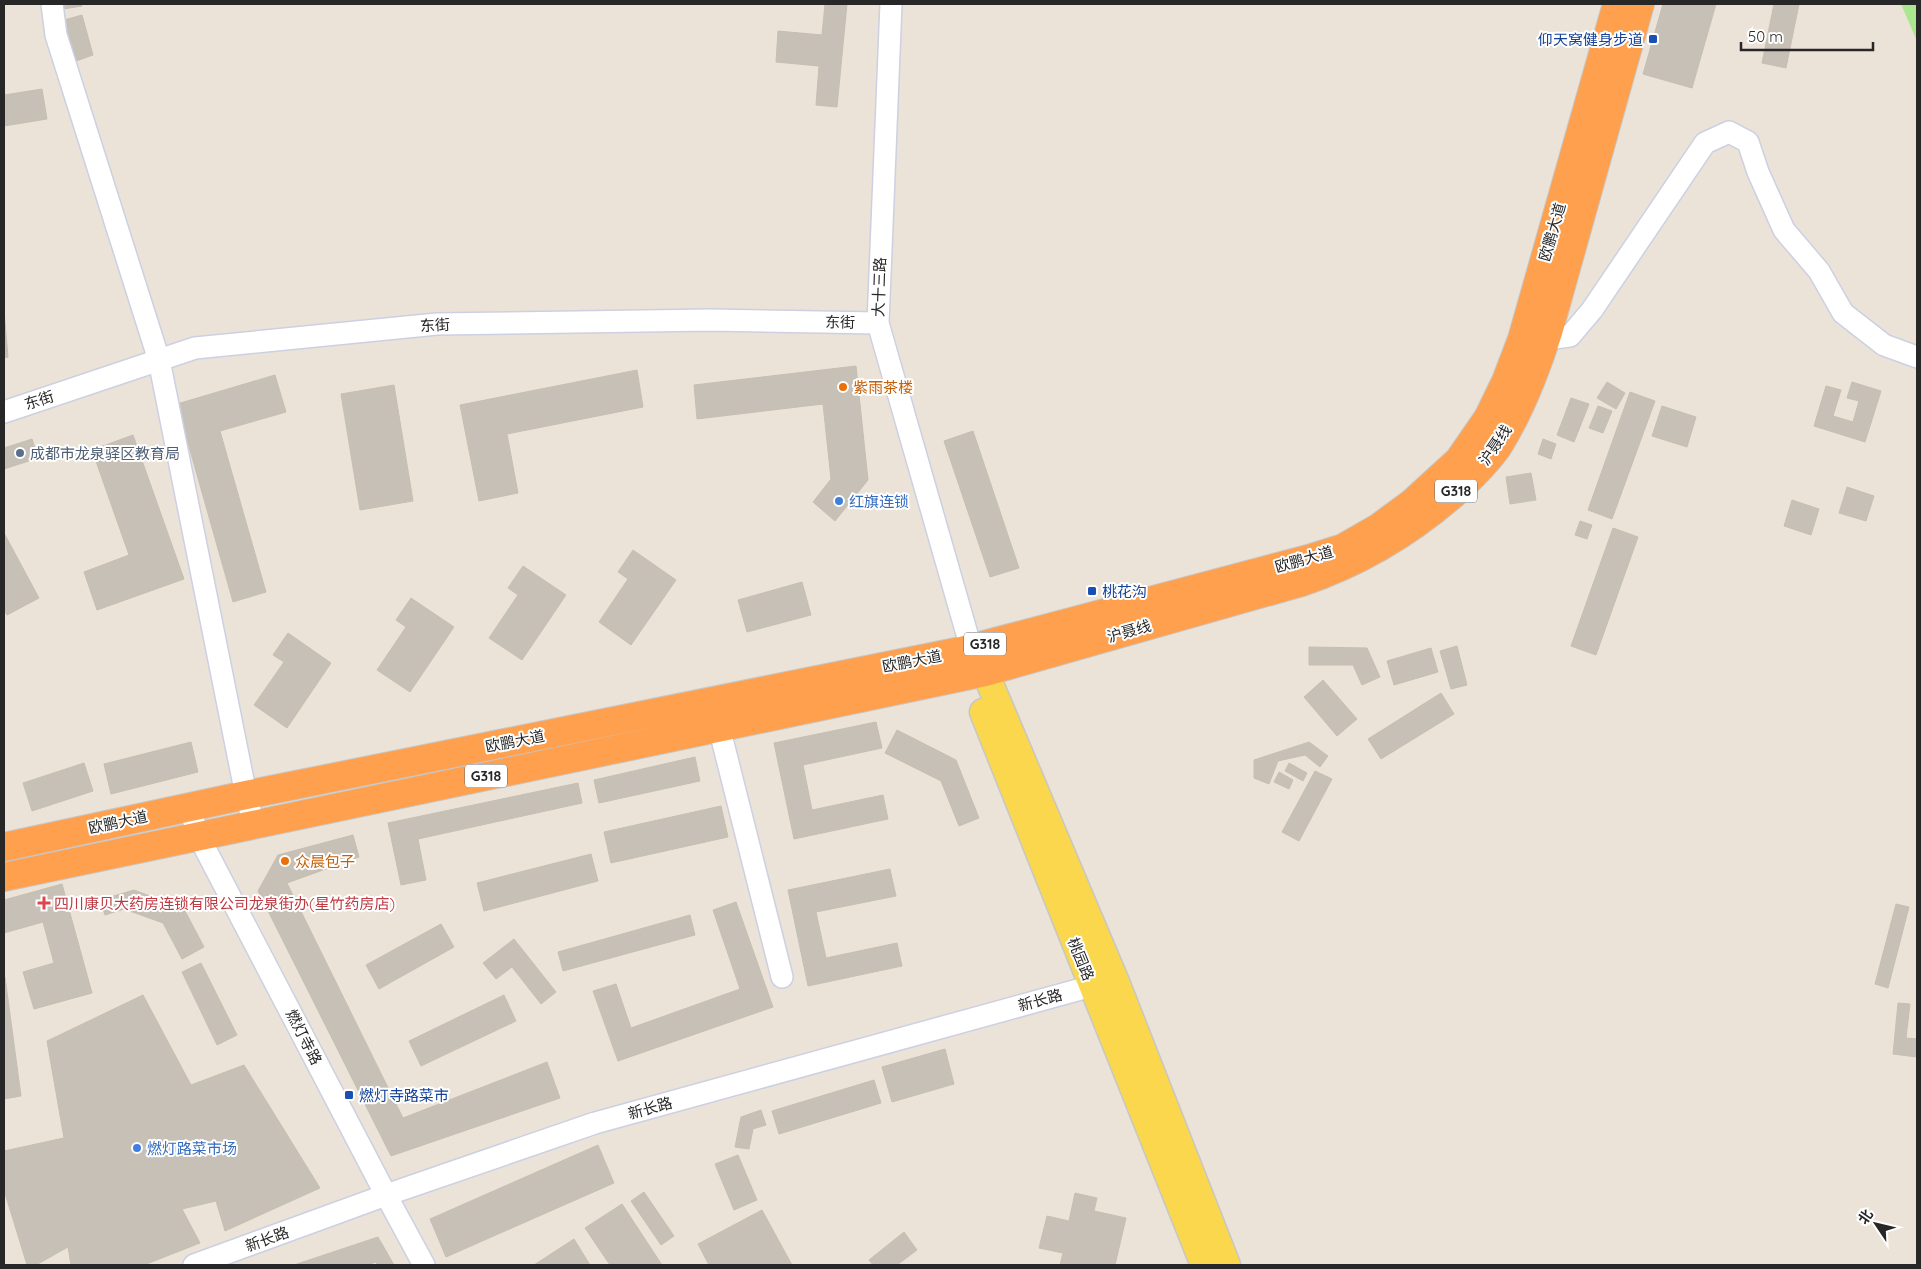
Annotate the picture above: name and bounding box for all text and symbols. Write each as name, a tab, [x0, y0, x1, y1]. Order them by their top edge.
scale bar	[1741, 20, 1874, 52]
text: 50 m	[1748, 27, 1783, 46]
place label: 仰天窝健身步道	[1538, 30, 1643, 49]
marker: 仰天窝健身步道	[1647, 33, 1659, 45]
street label: 欧鹏大道	[1535, 201, 1569, 263]
street label: 大十三路	[868, 257, 890, 317]
street label: 东街	[825, 312, 855, 332]
street label: 东街	[420, 315, 450, 335]
place label: 紫雨茶楼	[853, 378, 913, 397]
marker: 紫雨茶楼	[837, 381, 849, 393]
street label: 东街	[22, 386, 56, 414]
street label: 沪聂线	[1475, 421, 1515, 469]
place label: 成都市龙泉驿区教育局	[30, 444, 180, 463]
marker: 成都市龙泉驿区教育局	[14, 447, 26, 459]
road number: G318	[1435, 480, 1477, 502]
place label: 红旗连锁	[849, 492, 909, 511]
marker: 红旗连锁	[833, 495, 845, 507]
street label: 欧鹏大道	[1273, 542, 1335, 576]
place label: 桃花沟	[1102, 582, 1147, 601]
marker: 桃花沟	[1086, 585, 1098, 597]
street label: 沪聂线	[1105, 616, 1153, 646]
road number: G318	[964, 633, 1006, 656]
street label: 欧鹏大道	[881, 646, 943, 676]
street label: 欧鹏大道	[484, 726, 546, 756]
road number: G318	[465, 764, 507, 788]
street label: 欧鹏大道	[87, 806, 149, 838]
place label: 众晨包子	[295, 852, 355, 871]
marker: 众晨包子	[279, 855, 291, 867]
place label: 四川康贝大药房连锁有限公司龙泉街办(星竹药房店)	[54, 894, 395, 913]
marker: 四川康贝大药房连锁有限公司龙泉街办(星竹药房店)	[38, 897, 50, 909]
street label: 桃园路	[1064, 935, 1098, 983]
street label: 新长路	[1016, 985, 1064, 1015]
street label: 燃灯寺路	[282, 1006, 326, 1068]
place label: 燃灯寺路菜市	[359, 1086, 449, 1105]
marker: 燃灯寺路菜市	[343, 1089, 355, 1101]
street label: 新长路	[626, 1093, 674, 1123]
place label: 燃灯路菜市场	[147, 1139, 237, 1158]
marker: 燃灯路菜市场	[131, 1142, 143, 1154]
north arrow	[1851, 1199, 1901, 1249]
text: 北	[1854, 1206, 1877, 1227]
street label: 新长路	[243, 1222, 291, 1256]

